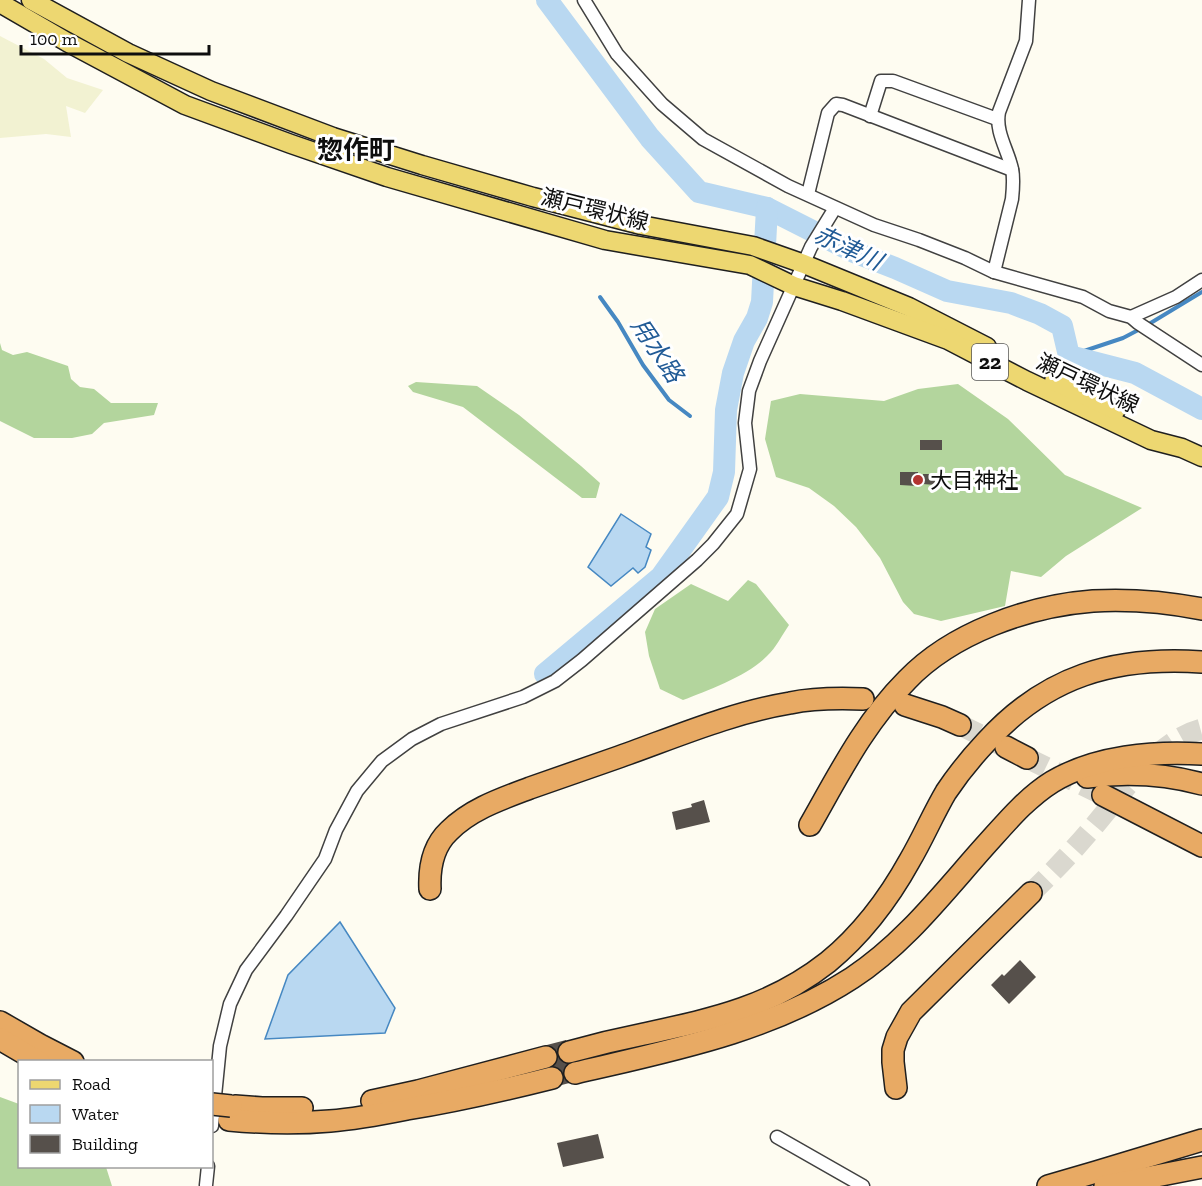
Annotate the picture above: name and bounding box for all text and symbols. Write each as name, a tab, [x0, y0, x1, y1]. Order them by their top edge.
scale bar	[21, 18, 208, 56]
text: 100 m	[30, 28, 78, 50]
district label: 惣作町	[317, 134, 395, 166]
street label: 瀬戸環状線	[538, 183, 652, 236]
water label: 赤津川	[809, 219, 890, 277]
water label: 用水路	[625, 312, 691, 389]
road number: 22	[972, 344, 1008, 380]
street label: 瀬戸環状線	[1032, 348, 1143, 419]
place label: 大目神社	[930, 467, 1018, 494]
marker: 大目神社	[911, 473, 925, 487]
legend	[18, 1060, 213, 1168]
text: Road	[72, 1073, 111, 1095]
text: Water	[72, 1103, 119, 1125]
text: Building	[72, 1133, 138, 1155]

